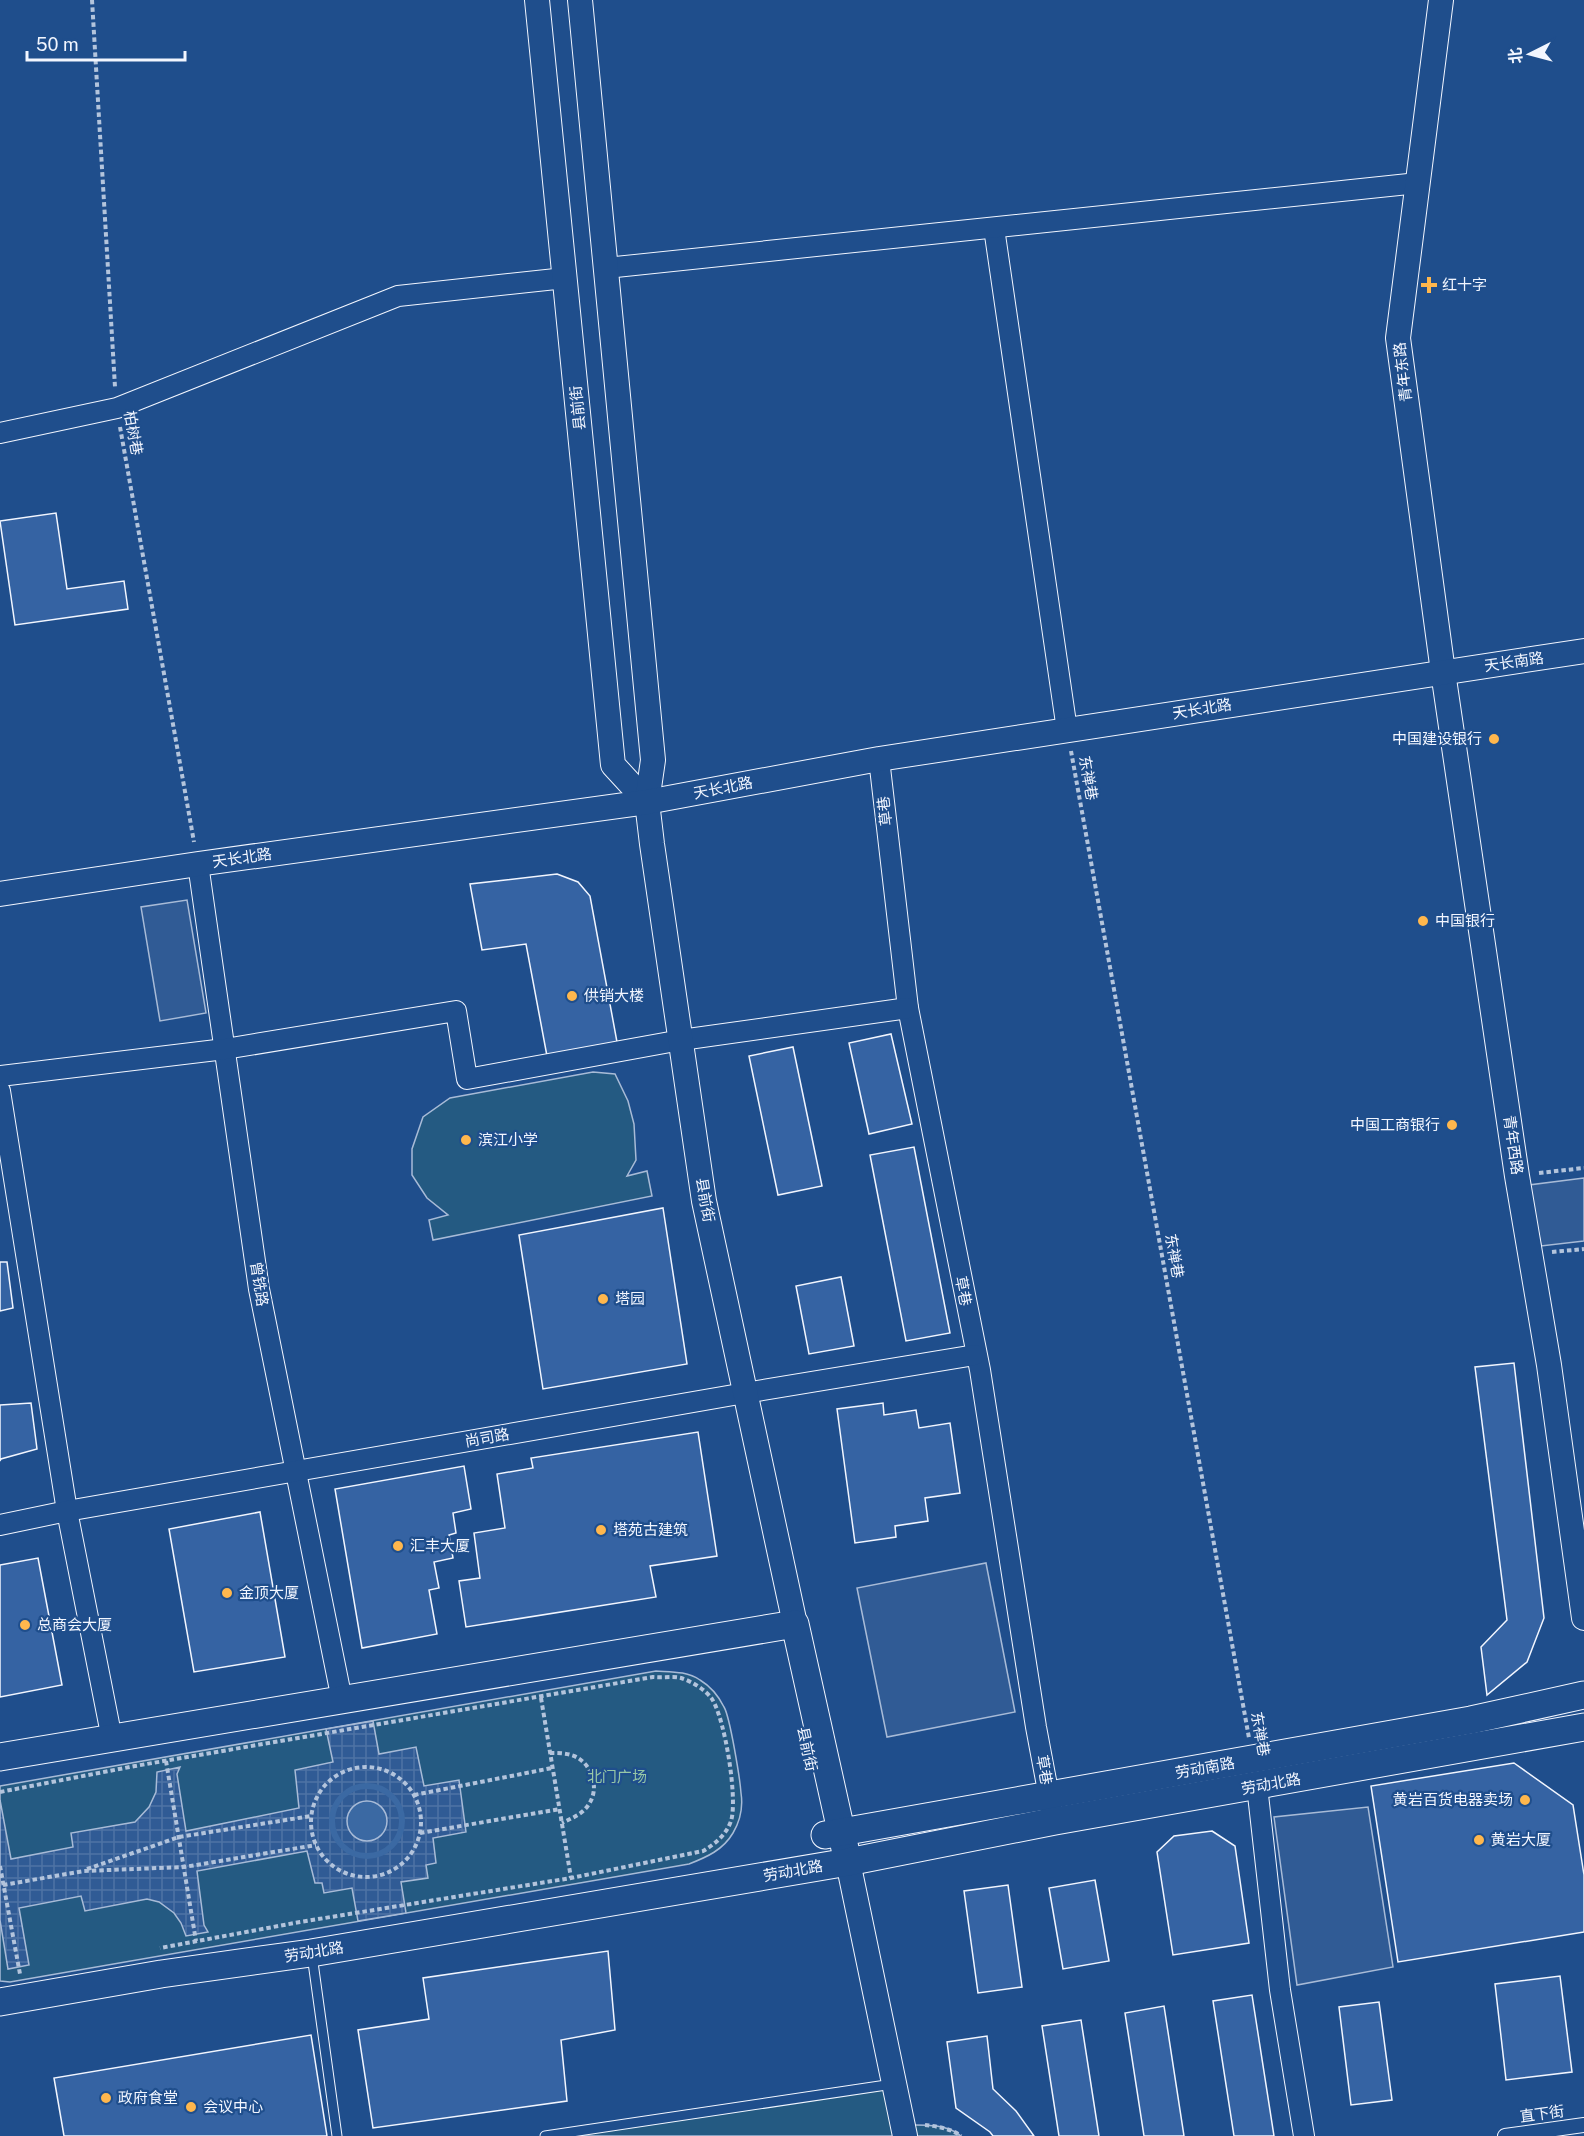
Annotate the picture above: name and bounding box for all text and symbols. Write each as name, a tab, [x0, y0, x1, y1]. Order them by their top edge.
scale bar	[27, 24, 184, 62]
north arrow	[1500, 24, 1560, 84]
text: 50 m	[36, 34, 79, 55]
text: 北	[1505, 47, 1526, 64]
marker: 红十字	[1420, 276, 1438, 294]
place label: 红十字	[1442, 276, 1487, 293]
street label: 青年东路	[1390, 341, 1415, 403]
street label: 县前街	[567, 385, 588, 431]
street label: 柏树巷	[121, 409, 146, 457]
street label: 天长南路	[1483, 649, 1545, 674]
street label: 天长北路	[1171, 695, 1233, 722]
place label: 中国建设银行	[1392, 730, 1482, 747]
marker: 中国建设银行	[1487, 732, 1501, 746]
street label: 东禅巷	[1076, 754, 1101, 802]
street label: 天长北路	[692, 773, 754, 802]
street label: 草巷	[874, 795, 895, 827]
street label: 天长北路	[211, 845, 273, 870]
place label: 中国银行	[1435, 912, 1495, 929]
marker: 中国银行	[1416, 914, 1430, 928]
place label: 供销大楼	[584, 987, 644, 1004]
marker: 供销大楼	[565, 989, 579, 1003]
street label: 青年西路	[1501, 1114, 1526, 1176]
place label: 中国工商银行	[1350, 1116, 1440, 1133]
marker: 中国工商银行	[1445, 1118, 1459, 1132]
place label: 滨江小学	[478, 1131, 538, 1148]
marker: 滨江小学	[459, 1133, 473, 1147]
street label: 县前街	[693, 1176, 718, 1224]
street label: 东禅巷	[1162, 1232, 1187, 1280]
street label: 曾铣路	[248, 1260, 271, 1307]
street label: 草巷	[952, 1275, 975, 1307]
place label: 塔园	[615, 1290, 645, 1307]
marker: 塔园	[596, 1292, 610, 1306]
street label: 尚司路	[463, 1425, 511, 1450]
place label: 塔苑古建筑	[613, 1521, 688, 1538]
marker: 塔苑古建筑	[594, 1523, 608, 1537]
place label: 汇丰大厦	[410, 1537, 470, 1554]
marker: 汇丰大厦	[391, 1539, 405, 1553]
place label: 金顶大厦	[239, 1584, 299, 1601]
marker: 金顶大厦	[220, 1586, 234, 1600]
place label: 总商会大厦	[37, 1616, 112, 1633]
marker: 总商会大厦	[18, 1618, 32, 1632]
street label: 东禅巷	[1248, 1710, 1273, 1758]
street label: 县前街	[794, 1725, 820, 1773]
street label: 草巷	[1034, 1754, 1055, 1786]
street label: 劳动南路	[1174, 1754, 1236, 1781]
park label: 北门广场	[587, 1768, 647, 1785]
street label: 劳动北路	[1240, 1770, 1302, 1797]
place label: 黄岩百货电器卖场	[1393, 1791, 1513, 1808]
marker: 黄岩百货电器卖场	[1518, 1793, 1532, 1807]
place label: 黄岩大厦	[1491, 1831, 1551, 1848]
marker: 黄岩大厦	[1472, 1833, 1486, 1847]
street label: 劳动北路	[762, 1857, 824, 1884]
street label: 劳动北路	[283, 1938, 345, 1965]
place label: 政府食堂	[118, 2089, 178, 2106]
marker: 政府食堂	[99, 2091, 113, 2105]
place label: 会议中心	[203, 2098, 263, 2115]
marker: 会议中心	[184, 2100, 198, 2114]
street label: 直下街	[1518, 2102, 1565, 2125]

